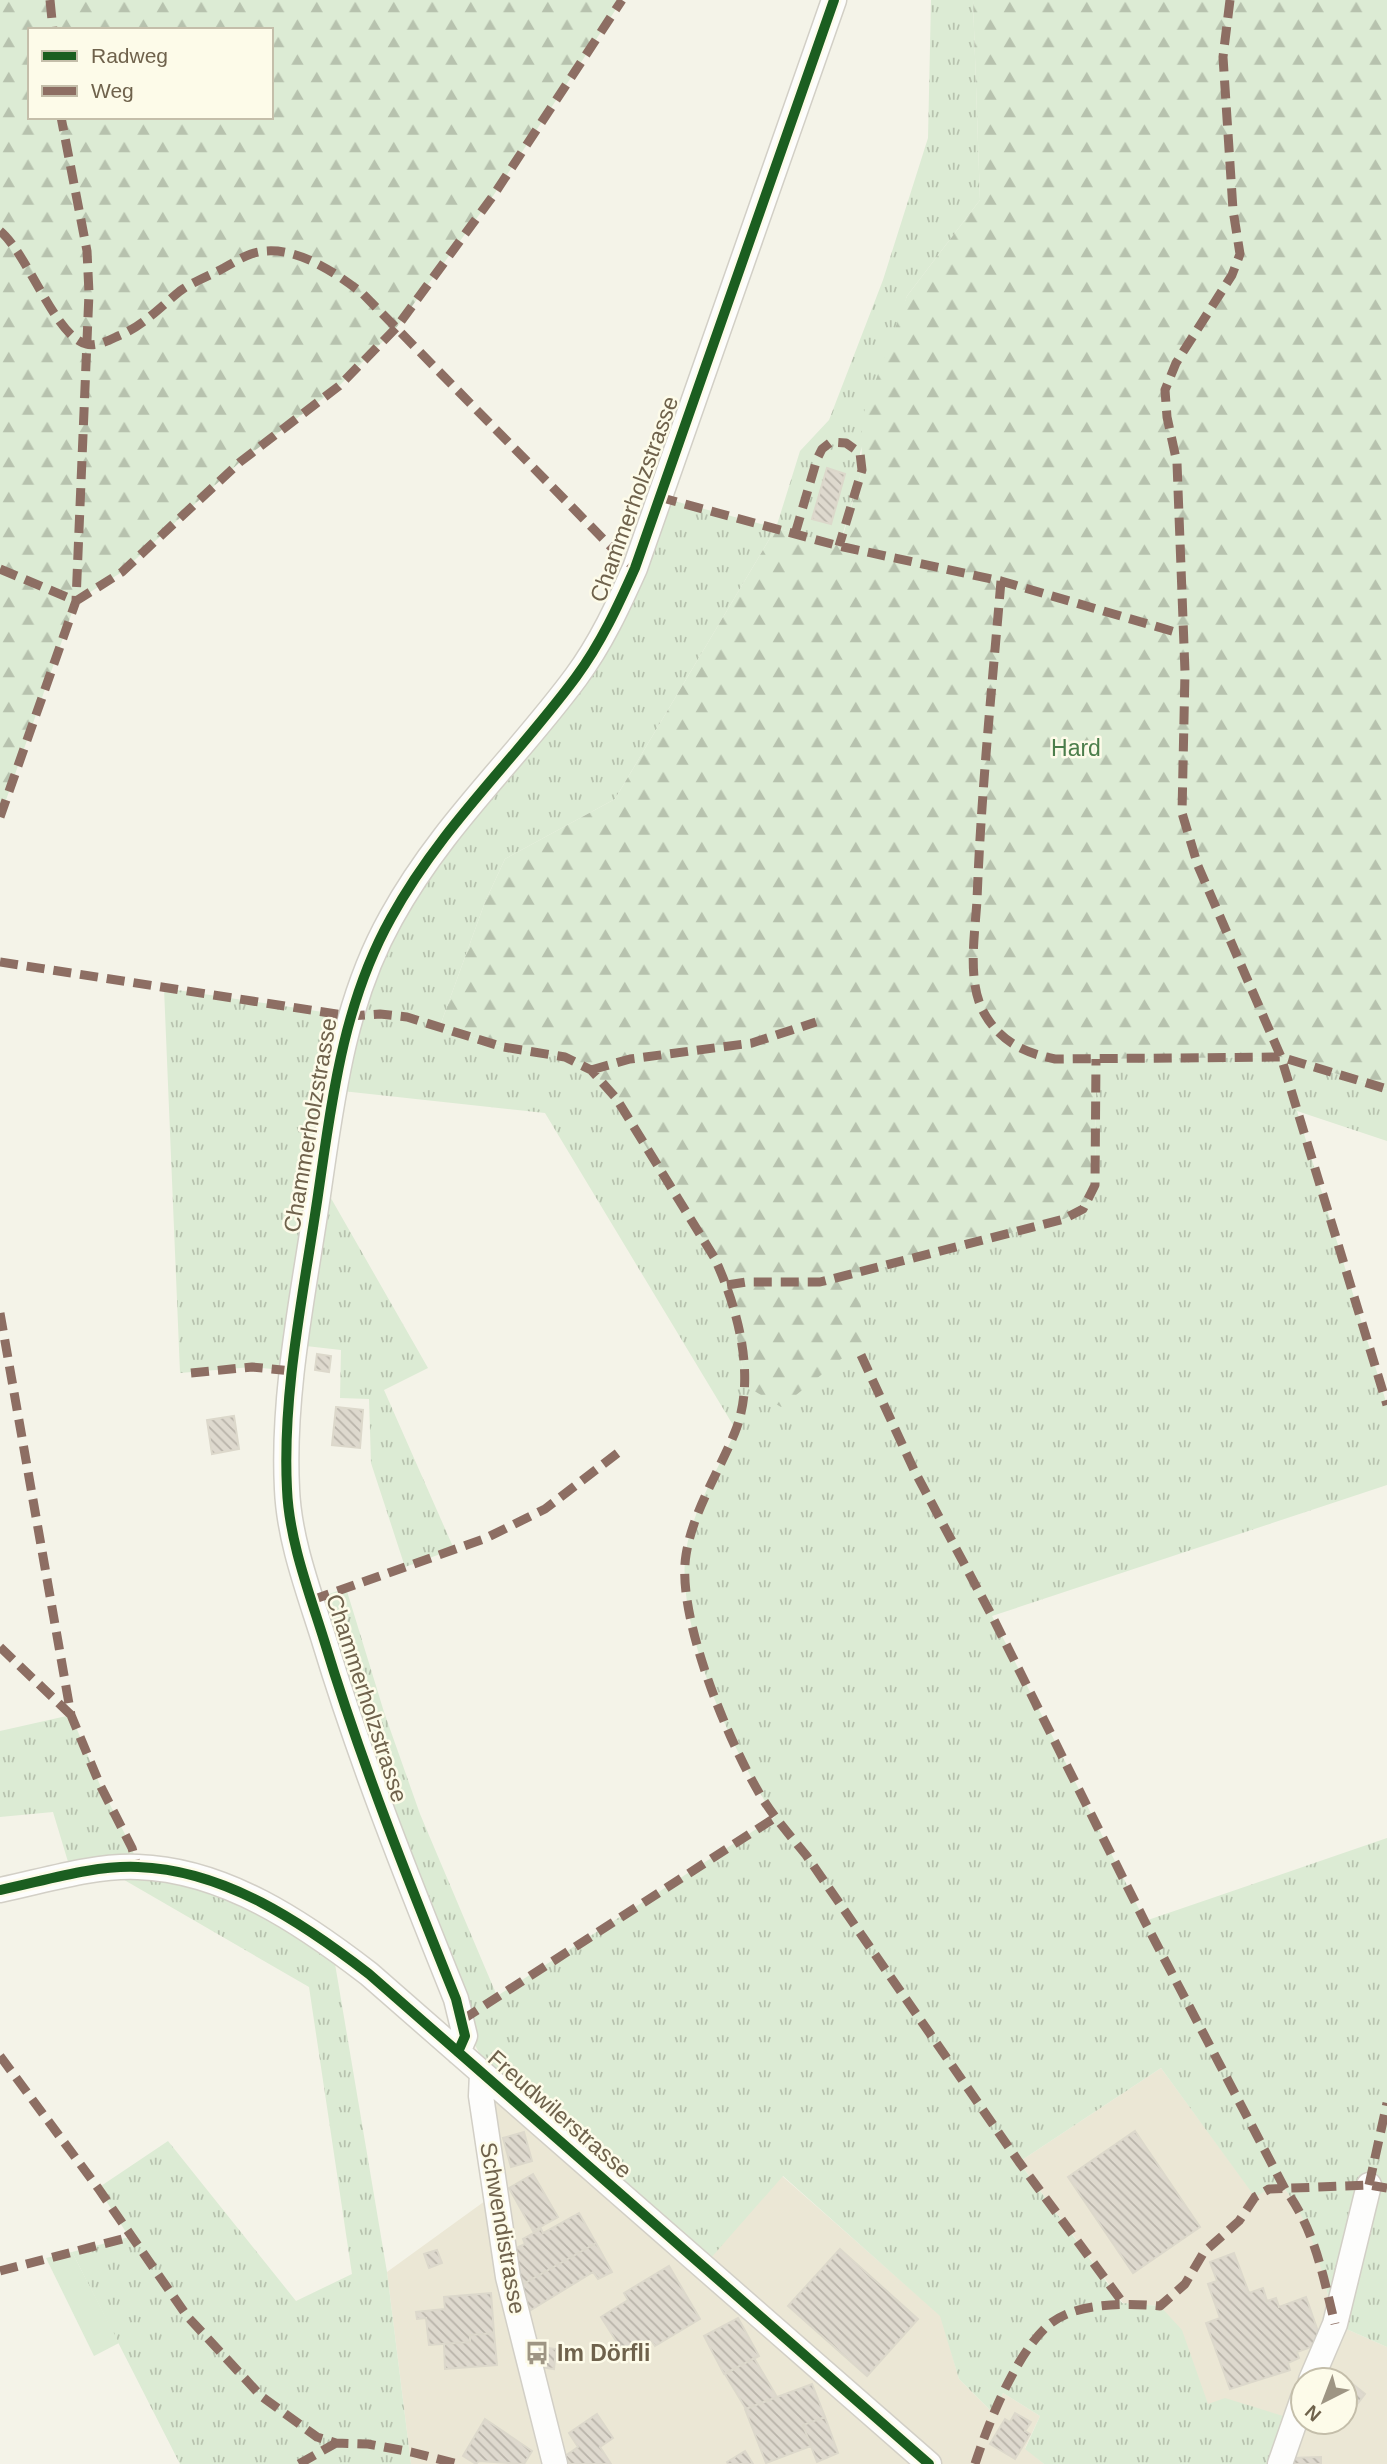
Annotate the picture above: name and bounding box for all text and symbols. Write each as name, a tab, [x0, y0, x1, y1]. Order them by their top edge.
legend	[28, 28, 273, 119]
text: Radweg	[91, 44, 168, 67]
text: Weg	[91, 79, 134, 102]
street label: Chammerholzstrasse	[585, 392, 683, 606]
park label: Hard	[1051, 735, 1101, 761]
street label: Chammerholzstrasse	[278, 1016, 342, 1234]
street label: Chammerholzstrasse	[321, 1591, 413, 1805]
street label: Freudwilerstrasse	[483, 2045, 637, 2183]
street label: Schwendistrasse	[475, 2140, 531, 2316]
bus stop icon: Im Dörfli	[523, 2339, 551, 2367]
place label: Im Dörfli	[557, 2340, 650, 2366]
north arrow	[1289, 2366, 1359, 2436]
text: N	[1301, 2401, 1325, 2426]

